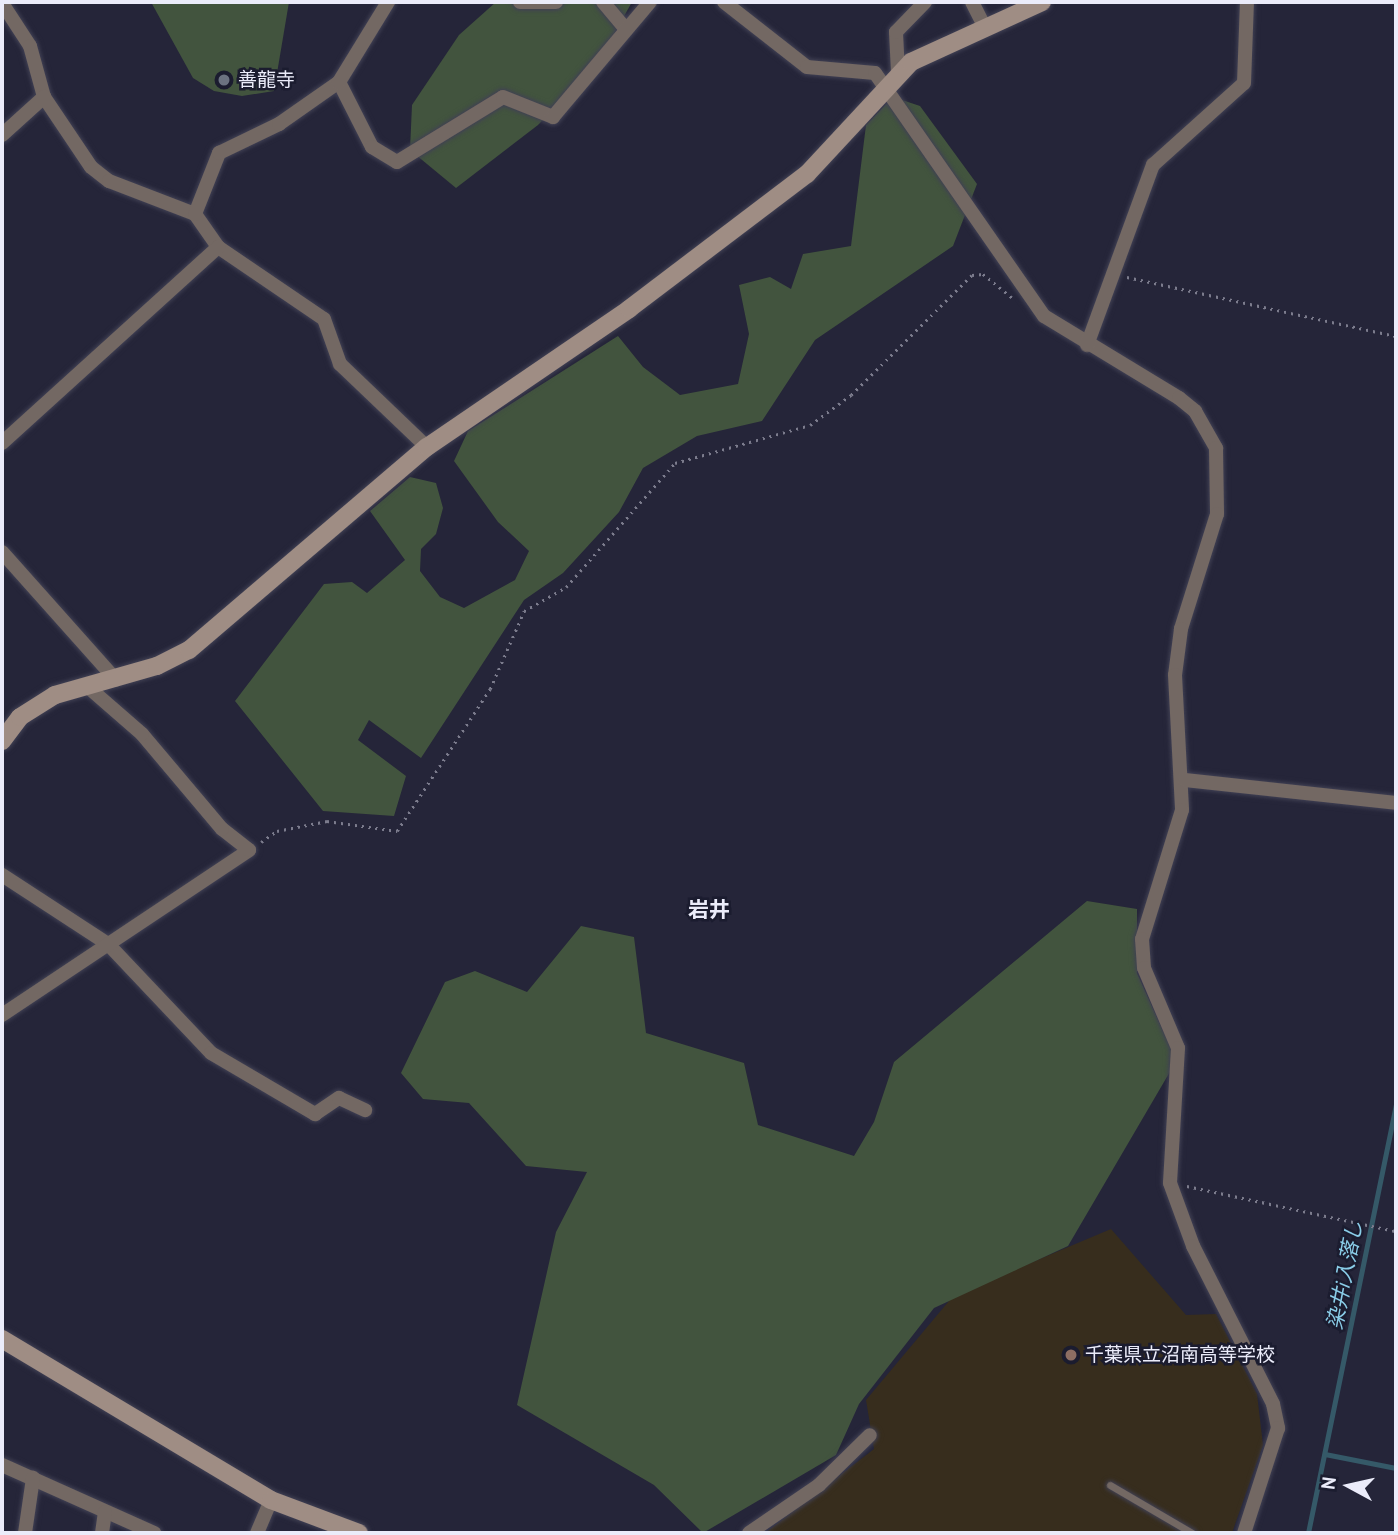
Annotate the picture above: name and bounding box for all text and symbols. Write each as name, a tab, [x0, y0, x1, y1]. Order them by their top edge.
place label: 善龍寺	[238, 69, 295, 91]
marker: 善龍寺	[216, 72, 232, 88]
district label: 岩井	[688, 897, 730, 923]
water label: 染井i入落し	[1322, 1218, 1368, 1332]
place label: 千葉県立沼南高等学校	[1085, 1344, 1275, 1366]
marker: 千葉県立沼南高等学校	[1063, 1347, 1079, 1363]
north arrow	[1314, 1451, 1384, 1521]
text: N	[1315, 1475, 1341, 1491]

